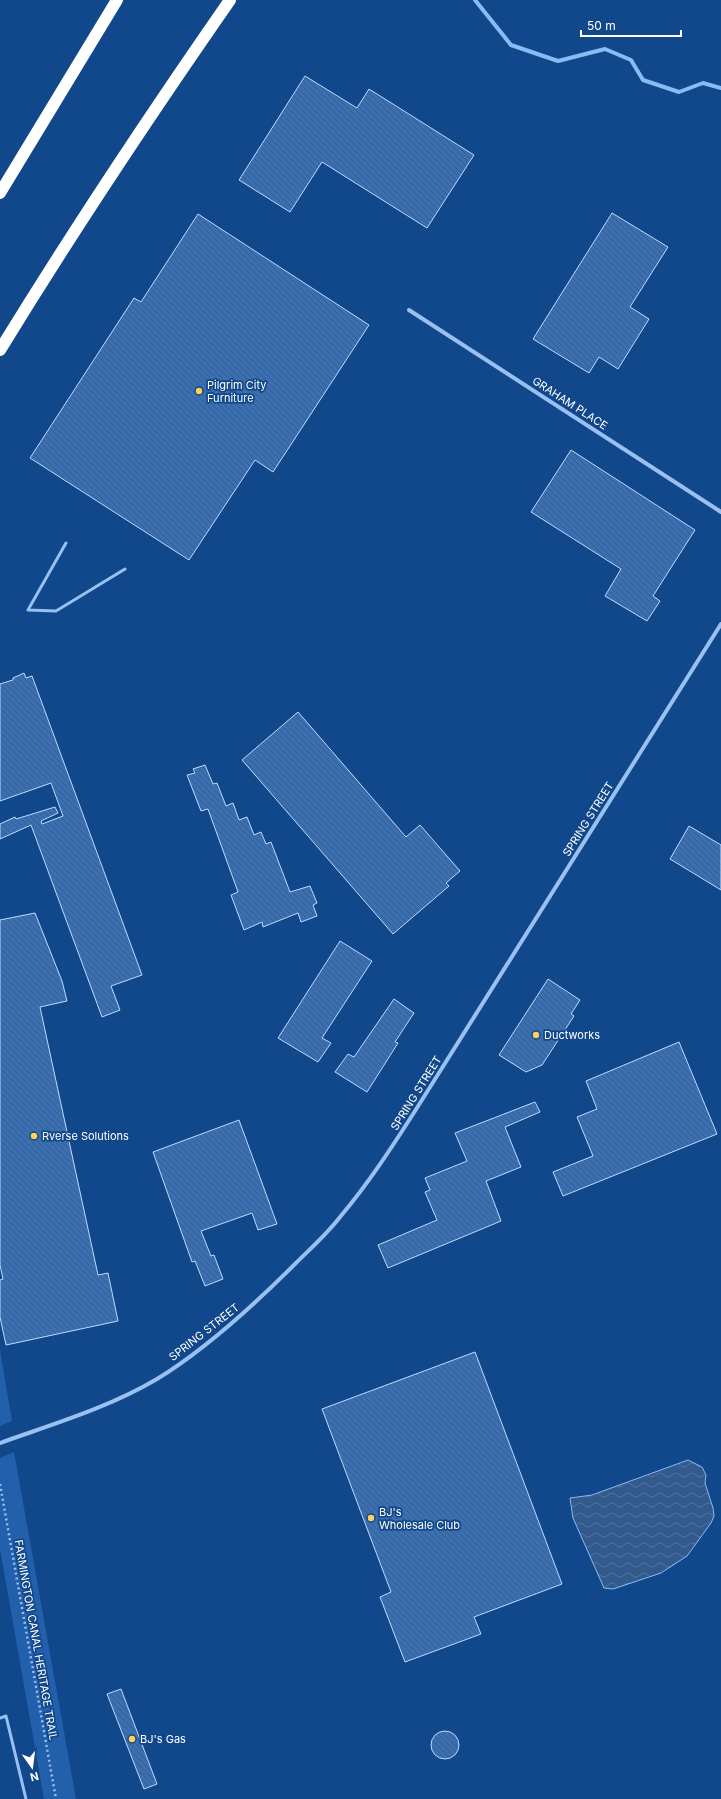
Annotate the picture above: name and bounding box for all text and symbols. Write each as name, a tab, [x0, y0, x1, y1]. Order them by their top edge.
scale bar	[581, 12, 681, 38]
text: 50 m	[587, 18, 616, 33]
street label: GRAHAM PLACE	[530, 373, 610, 433]
place label: Pilgrim City Furniture	[207, 378, 267, 405]
marker: Pilgrim City Furniture	[194, 386, 204, 396]
street label: SPRING STREET	[559, 779, 617, 859]
place label: Ductworks	[544, 1028, 600, 1042]
marker: Ductworks	[531, 1030, 541, 1040]
street label: SPRING STREET	[387, 1053, 445, 1133]
place label: Rverse Solutions	[42, 1129, 129, 1143]
marker: Rverse Solutions	[29, 1131, 39, 1141]
street label: SPRING STREET	[166, 1300, 242, 1364]
place label: BJ's Wholesale Club	[379, 1505, 460, 1532]
marker: BJ's Wholesale Club	[366, 1513, 376, 1523]
street label: FARMINGTON CANAL HERITAGE TRAIL	[11, 1539, 61, 1741]
place label: BJ's Gas	[140, 1732, 186, 1746]
marker: BJ's Gas	[127, 1734, 137, 1744]
north arrow	[12, 1747, 52, 1787]
text: N	[29, 1769, 40, 1785]

